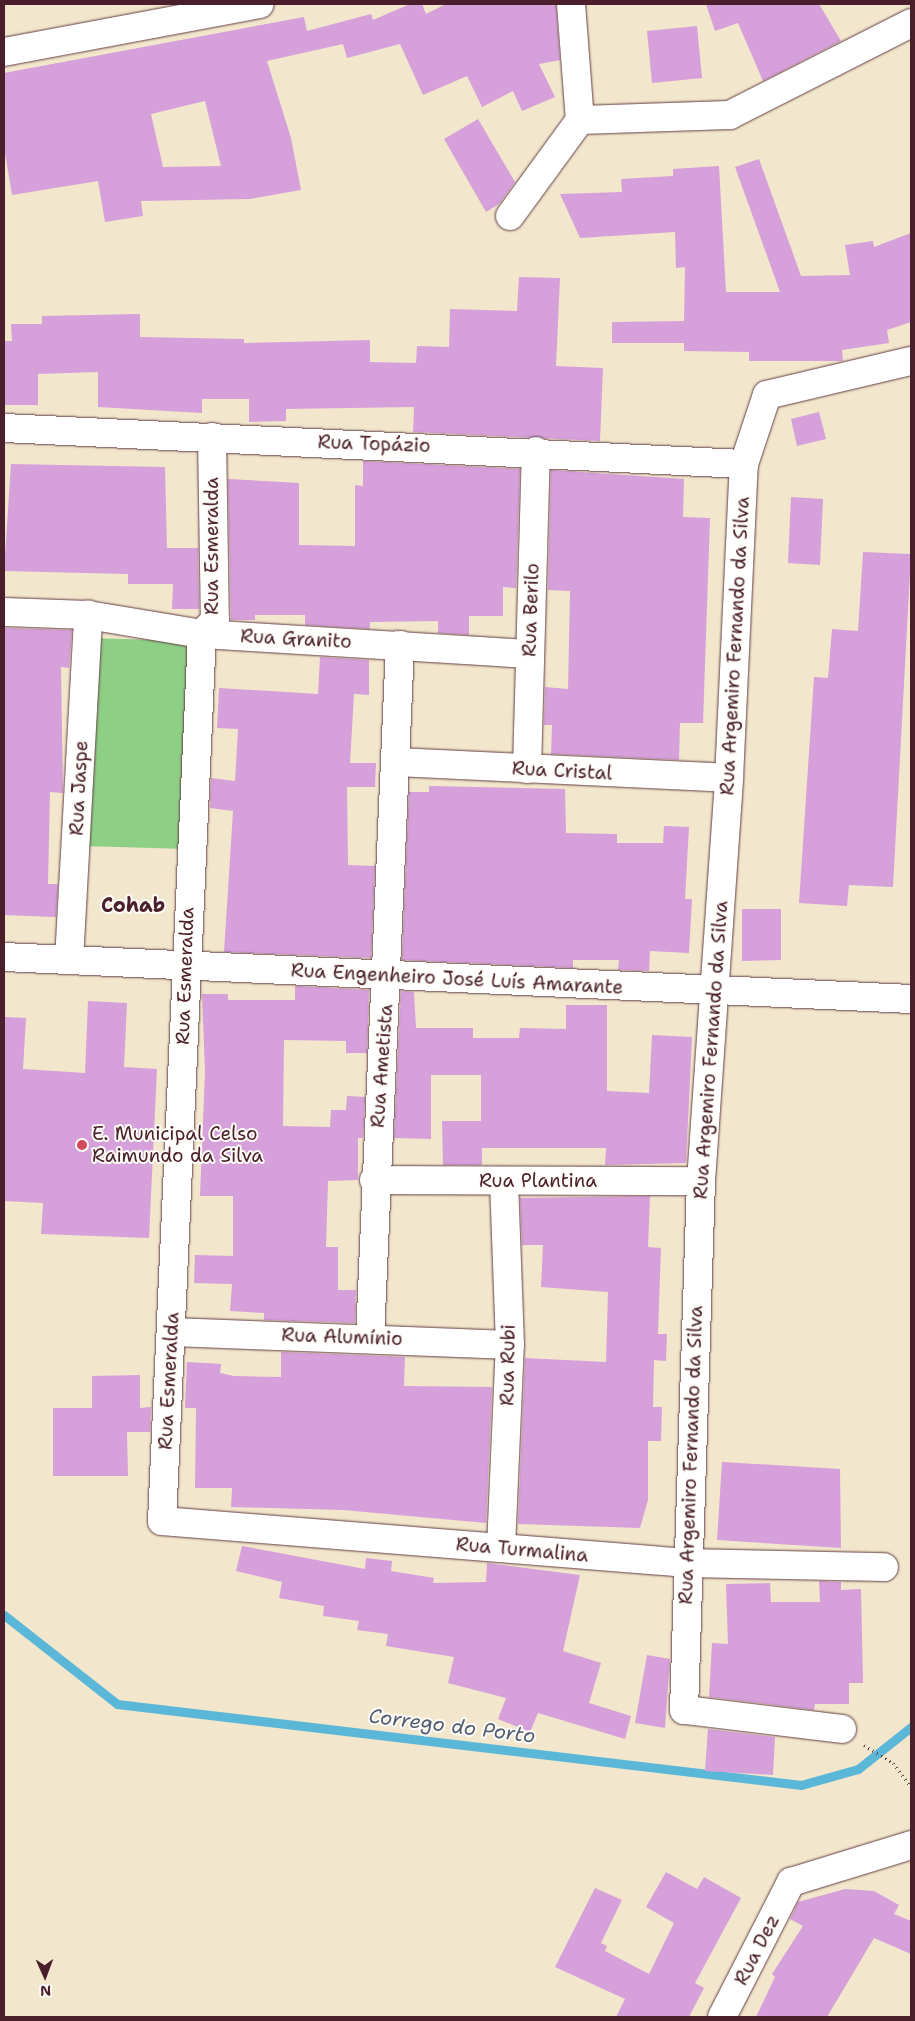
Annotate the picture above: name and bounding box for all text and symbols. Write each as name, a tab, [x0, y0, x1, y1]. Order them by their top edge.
street label: Rua Topázio	[317, 431, 431, 457]
street label: Rua Esmeralda	[201, 477, 223, 615]
street label: Rua Argemiro Fernando da Silva	[716, 496, 754, 796]
street label: Rua Berilo	[518, 563, 544, 657]
street label: Rua Granito	[240, 625, 352, 653]
street label: Rua Jaspe	[65, 740, 93, 836]
street label: Rua Cristal	[511, 757, 613, 785]
district label: Cohab	[101, 893, 165, 917]
street label: Rua Argemiro Fernando da Silva	[689, 900, 733, 1200]
street label: Rua Esmeralda	[171, 907, 199, 1045]
street label: Rua Engenheiro José Luís Amarante	[290, 959, 624, 999]
street label: Rua Ametista	[366, 1003, 398, 1129]
place label: E. Municipal Celso Raimundo da Silva	[92, 1123, 263, 1167]
marker: E. Municipal Celso Raimundo da Silva	[76, 1139, 88, 1151]
street label: Rua Plantina	[479, 1170, 597, 1192]
street label: Rua Argemiro Fernando da Silva	[674, 1305, 708, 1605]
street label: Rua Esmeralda	[154, 1312, 184, 1450]
street label: Rua Alumínio	[281, 1323, 403, 1351]
street label: Rua Rubi	[496, 1324, 520, 1406]
street label: Rua Turmalina	[455, 1533, 589, 1567]
water label: Corrego do Porto	[367, 1704, 537, 1748]
street label: Rua Dez	[730, 1911, 784, 1989]
north arrow	[20, 1951, 70, 2001]
text: N	[40, 1982, 51, 2000]

